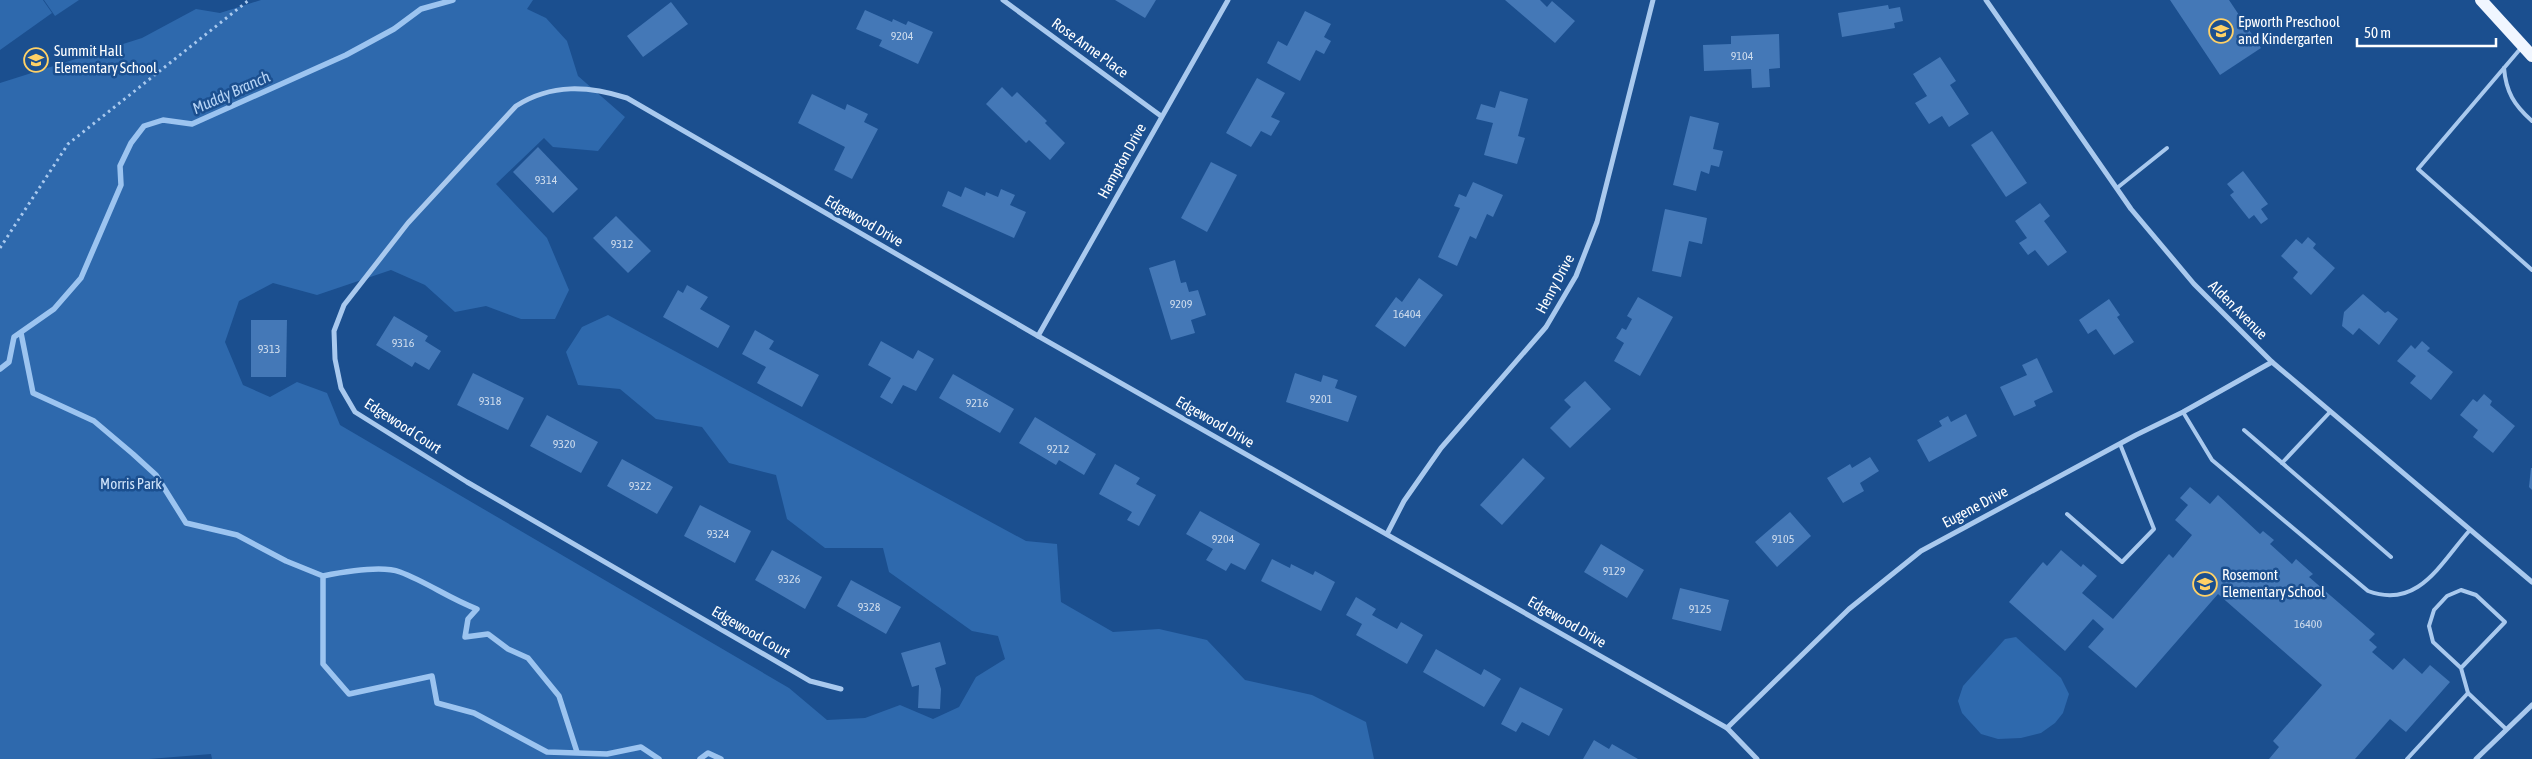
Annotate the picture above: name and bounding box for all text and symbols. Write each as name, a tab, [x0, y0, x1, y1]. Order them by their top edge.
place label: Epworth Preschool and Kindergarten	[2238, 13, 2340, 47]
street label: Rose Anne Place	[1049, 14, 1132, 81]
scale bar	[2357, 15, 2496, 47]
school or university icon: Epworth Preschool and Kindergarten	[2208, 18, 2234, 44]
text: 50 m	[2364, 24, 2391, 41]
house number: 9204	[891, 29, 914, 43]
place label: Summit Hall Elementary School	[54, 42, 157, 76]
school or university icon: Summit Hall Elementary School	[23, 47, 49, 73]
house number: 9104	[1731, 49, 1754, 63]
water label: Muddy Branch	[189, 67, 273, 118]
street label: Hampton Drive	[1094, 120, 1149, 201]
house number: 9314	[535, 173, 558, 187]
street label: Edgewood Drive	[822, 191, 907, 250]
house number: 9312	[611, 237, 633, 251]
street label: Henry Drive	[1532, 251, 1577, 316]
street label: Alden Avenue	[2205, 277, 2271, 343]
house number: 9209	[1170, 297, 1193, 311]
house number: 16404	[1393, 307, 1421, 321]
house number: 9316	[392, 336, 415, 350]
house number: 9313	[258, 342, 280, 356]
street label: Edgewood Drive	[1173, 392, 1258, 451]
house number: 9201	[1310, 392, 1333, 406]
street label: Edgewood Court	[362, 394, 445, 457]
house number: 9318	[479, 394, 502, 408]
house number: 9216	[966, 396, 989, 410]
house number: 9320	[553, 437, 576, 451]
house number: 9212	[1047, 442, 1069, 456]
park label: Morris Park	[100, 475, 162, 492]
house number: 9322	[629, 479, 651, 493]
street label: Eugene Drive	[1939, 482, 2011, 531]
house number: 9324	[707, 527, 730, 541]
house number: 9204	[1212, 532, 1235, 546]
house number: 9105	[1772, 532, 1794, 546]
house number: 9129	[1603, 564, 1626, 578]
place label: Rosemont Elementary School	[2222, 566, 2325, 600]
school or university icon: Rosemont Elementary School	[2192, 571, 2218, 597]
house number: 9326	[778, 572, 801, 586]
street label: Edgewood Drive	[1525, 592, 1610, 651]
house number: 9328	[858, 600, 881, 614]
street label: Edgewood Court	[709, 602, 794, 661]
house number: 9125	[1689, 602, 1711, 616]
house number: 16400	[2294, 617, 2322, 631]

